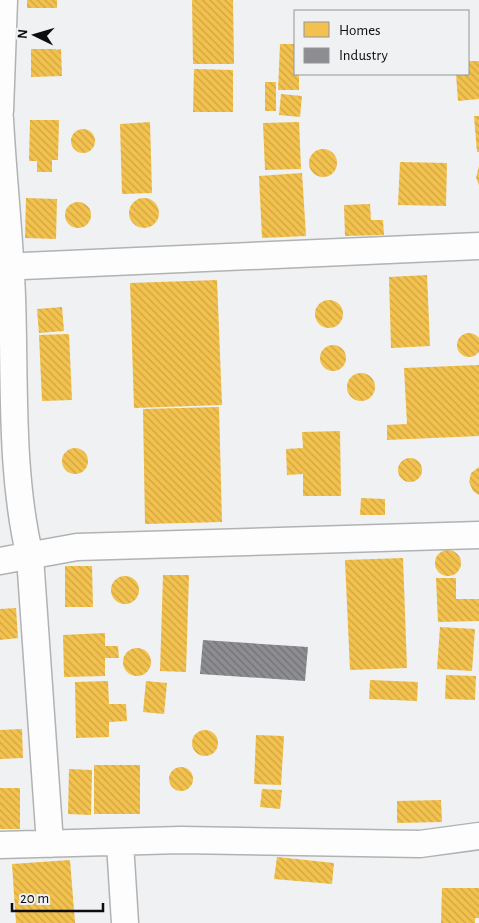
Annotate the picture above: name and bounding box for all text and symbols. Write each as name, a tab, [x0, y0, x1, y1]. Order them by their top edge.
north arrow	[10, 10, 60, 60]
legend	[294, 10, 469, 75]
text: Homes	[339, 23, 381, 38]
text: N	[16, 28, 30, 39]
text: Industry	[339, 48, 388, 63]
scale bar	[12, 880, 104, 912]
text: 20 m	[20, 891, 49, 906]

